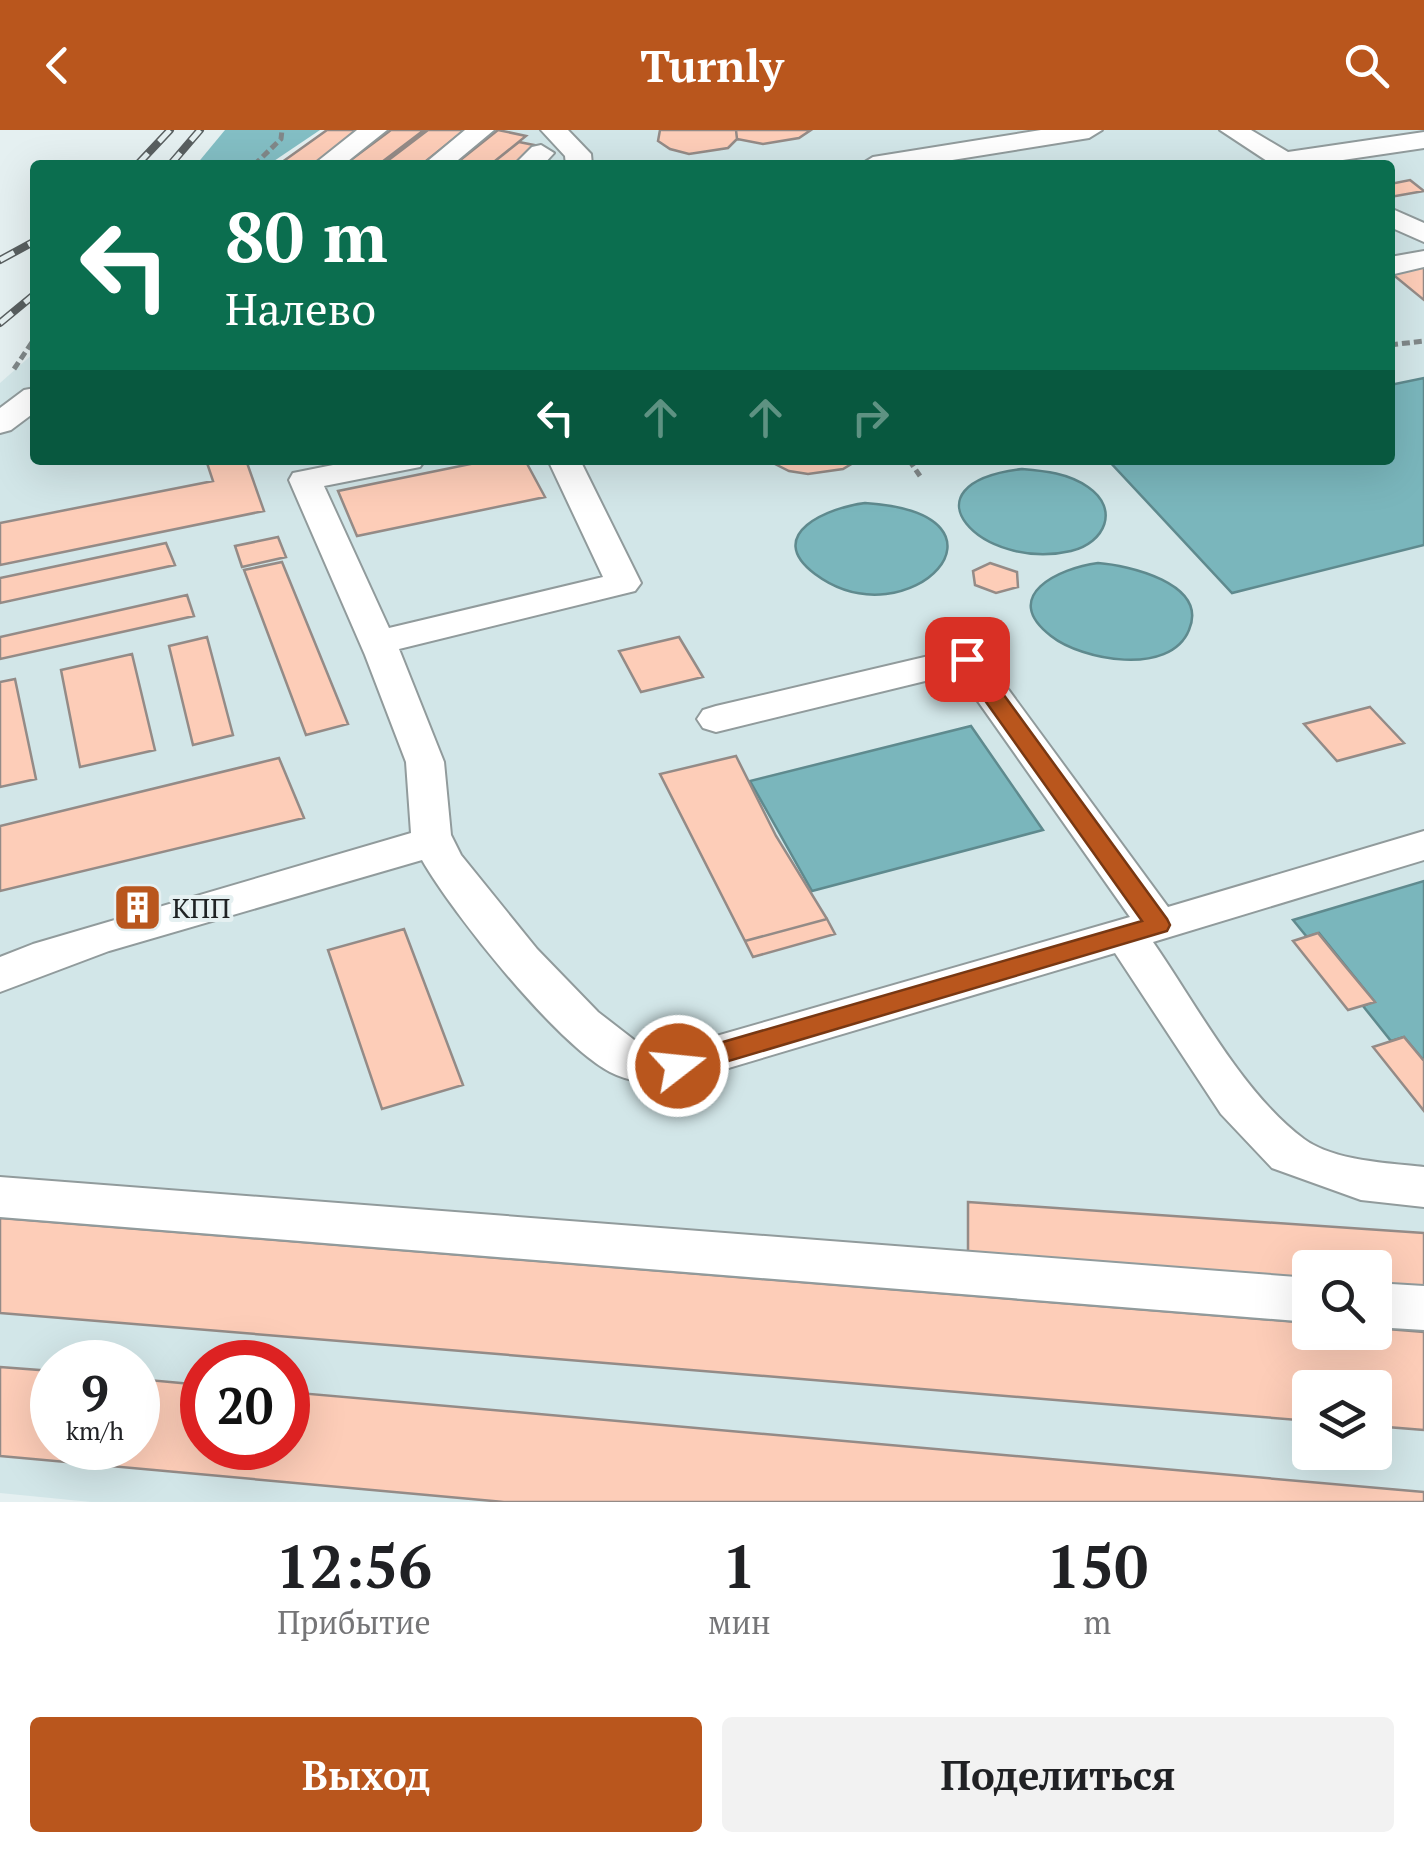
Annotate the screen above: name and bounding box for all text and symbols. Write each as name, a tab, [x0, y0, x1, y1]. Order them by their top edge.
text: Turnly	[640, 35, 784, 95]
icon: back	[30, 38, 85, 93]
icon: search	[1339, 38, 1394, 93]
text: 80 m	[225, 189, 388, 282]
icon: left	[60, 200, 190, 330]
text: Налево	[225, 278, 376, 338]
icon: left	[528, 390, 583, 445]
icon: ahead	[633, 390, 688, 445]
icon: ahead	[738, 390, 793, 445]
icon: right	[843, 390, 898, 445]
pin	[925, 617, 1010, 702]
icon: arrive	[940, 632, 995, 687]
building icon: КПП	[111, 881, 163, 933]
place label: КПП	[172, 889, 230, 926]
position arrow	[626, 1014, 730, 1118]
map controls	[1292, 1250, 1392, 1470]
button: search	[1292, 1250, 1392, 1350]
speed limit sign: 20	[180, 1340, 310, 1470]
text: 9	[81, 1360, 109, 1426]
button: layers	[1292, 1370, 1392, 1470]
text: km/h	[66, 1414, 124, 1447]
text: 12:56	[276, 1526, 432, 1605]
text: 1	[722, 1526, 756, 1605]
text: 150	[1046, 1526, 1148, 1605]
text: Прибытие	[277, 1601, 431, 1643]
text: мин	[708, 1601, 771, 1643]
text: m	[1083, 1601, 1111, 1643]
button: Выход	[30, 1717, 702, 1832]
button: Поделиться	[722, 1717, 1394, 1832]

